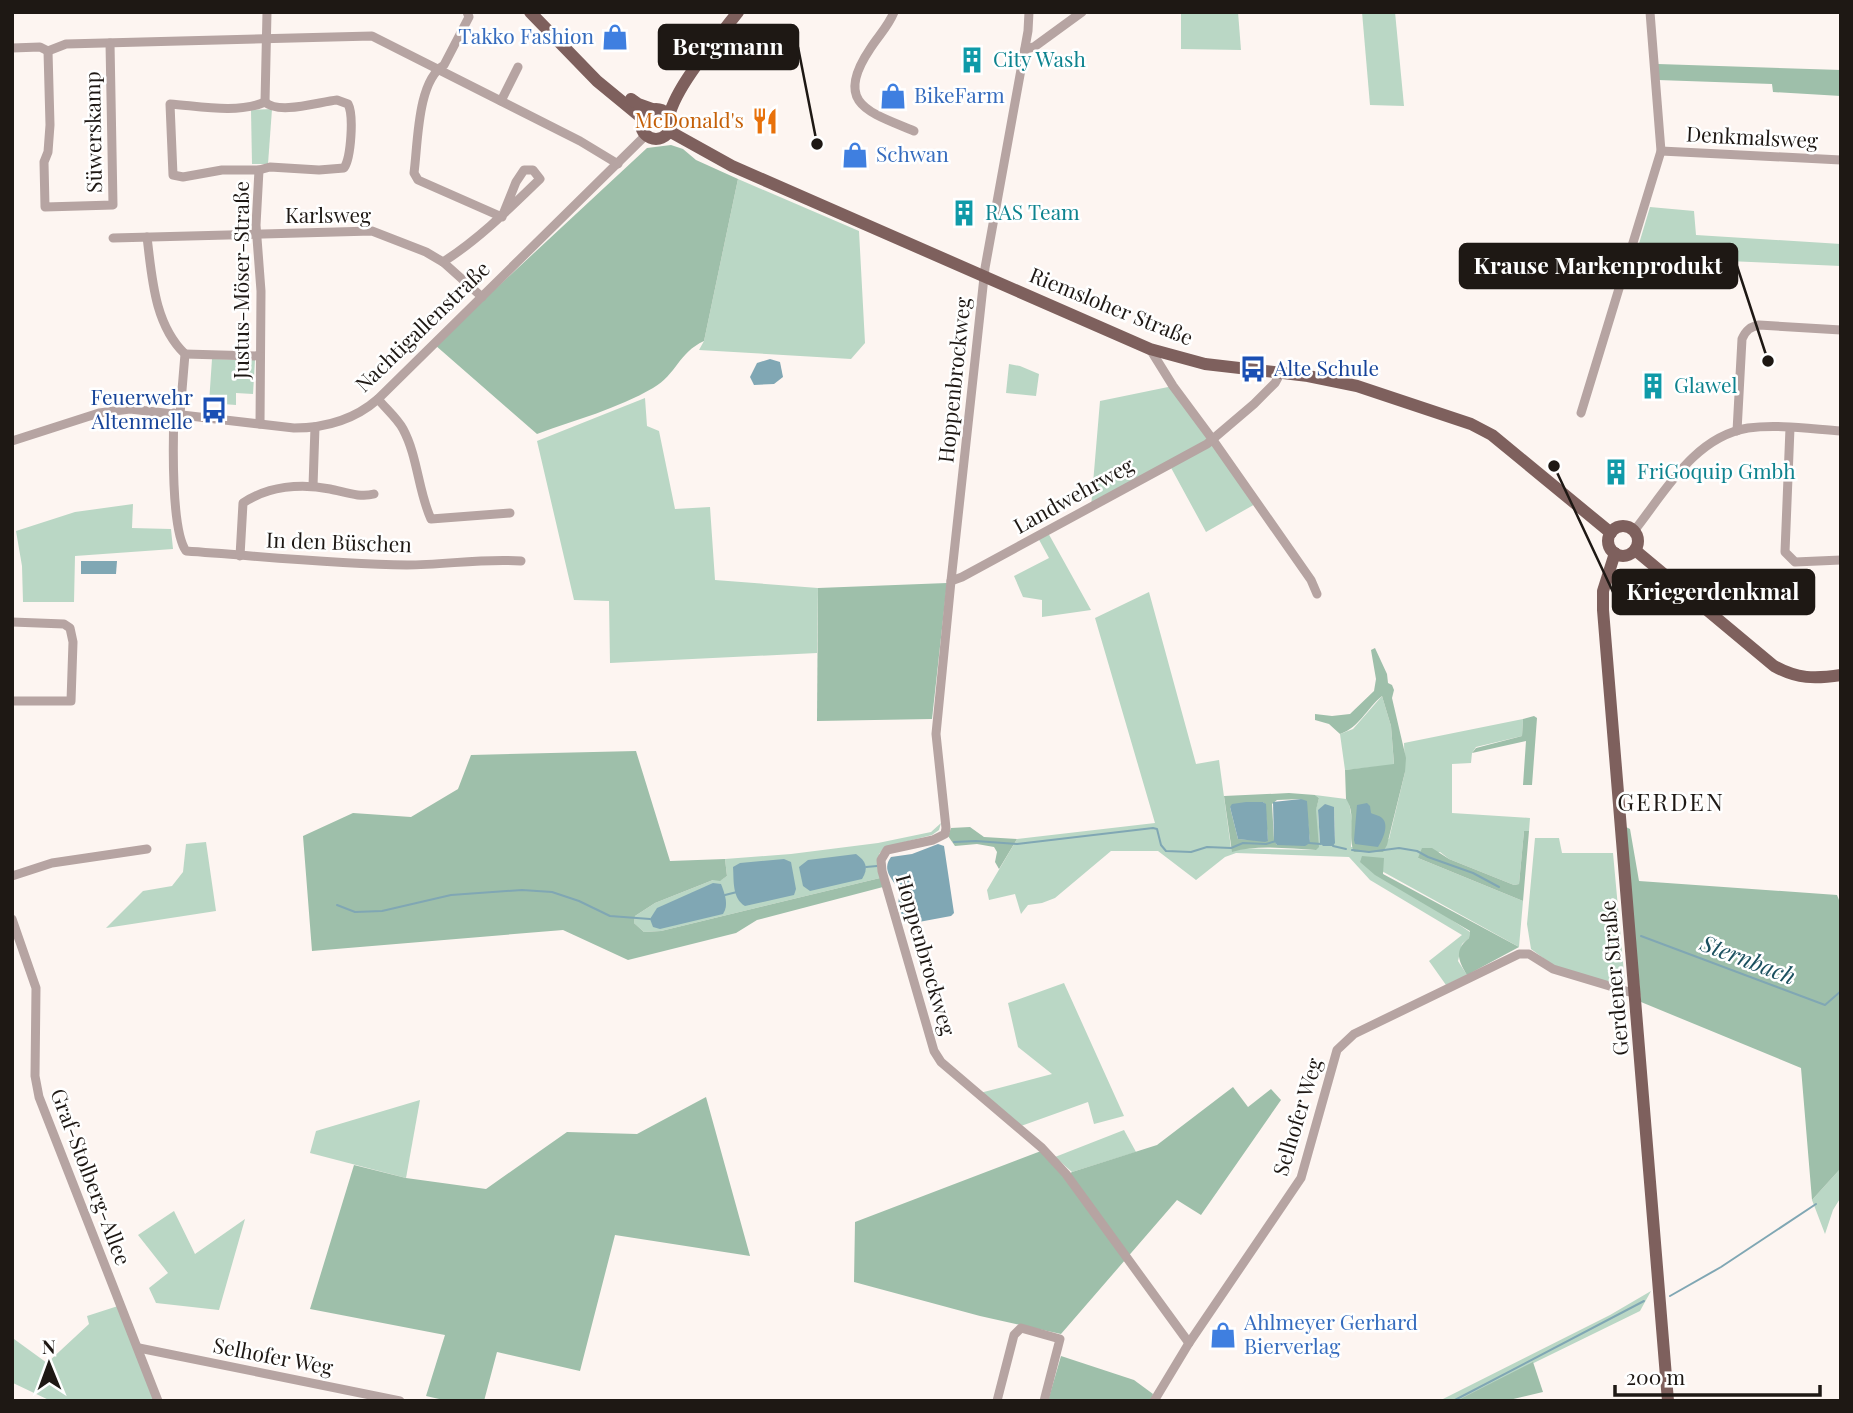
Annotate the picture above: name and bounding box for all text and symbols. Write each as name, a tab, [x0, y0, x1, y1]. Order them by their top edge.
place label: Takko Fashion	[458, 21, 594, 49]
shop icon: Takko Fashion	[600, 22, 630, 52]
callout: Bergmann	[659, 25, 798, 69]
text: Bergmann	[672, 30, 784, 61]
place label: City Wash	[993, 44, 1086, 72]
building icon: City Wash	[957, 45, 987, 75]
street label: Süwerskamp	[77, 71, 107, 193]
place label: BikeFarm	[914, 80, 1005, 108]
shop icon: BikeFarm	[878, 81, 908, 111]
place label: McDonald's	[635, 105, 744, 133]
restaurant icon: McDonald's	[750, 106, 780, 136]
street label: Denkmalsweg	[1685, 119, 1819, 153]
place label: Schwan	[876, 139, 949, 167]
shop icon: Schwan	[840, 140, 870, 170]
street label: Justus-Möser-Straße	[226, 181, 254, 380]
place label: RAS Team	[985, 197, 1080, 225]
building icon: RAS Team	[949, 198, 979, 228]
street label: Karlsweg	[285, 200, 371, 228]
callout: Krause Markenprodukt	[1460, 244, 1737, 288]
text: Krause Markenprodukt	[1474, 249, 1723, 280]
street label: Nachtigallenstraße	[348, 254, 495, 397]
street label: Riemsloher Straße	[1026, 260, 1198, 351]
street label: Hoppenbrockweg	[930, 296, 976, 464]
place label: Alte Schule	[1273, 353, 1379, 381]
bus stop icon: Alte Schule	[1238, 354, 1268, 384]
place label: Glawel	[1674, 370, 1738, 398]
building icon: Glawel	[1638, 371, 1668, 401]
place label: Feuerwehr Altenmelle	[90, 382, 194, 434]
bus stop icon: Feuerwehr Altenmelle	[199, 395, 229, 425]
street label: Landwehrweg	[1008, 450, 1138, 539]
place label: FriGoquip Gmbh	[1637, 456, 1796, 484]
building icon: FriGoquip Gmbh	[1601, 457, 1631, 487]
street label: In den Büschen	[266, 524, 413, 558]
callout: Kriegerdenkmal	[1613, 570, 1814, 614]
text: Kriegerdenkmal	[1627, 575, 1799, 606]
district label: GERDEN	[1617, 785, 1725, 817]
street label: Hoppenbrockweg	[891, 871, 963, 1038]
street label: Gerdener Straße	[1592, 899, 1634, 1057]
water label: Sternbach	[1696, 926, 1800, 991]
street label: Selhofer Weg	[1265, 1054, 1327, 1179]
street label: Graf-Stolberg-Allee	[45, 1084, 138, 1269]
place label: Ahlmeyer Gerhard Bierverlag	[1243, 1307, 1418, 1359]
shop icon: Ahlmeyer Gerhard Bierverlag	[1208, 1320, 1238, 1350]
north arrow	[14, 1329, 84, 1399]
street label: Selhofer Weg	[211, 1330, 336, 1380]
text: N	[42, 1333, 56, 1359]
scale bar	[1615, 1354, 1820, 1398]
text: 200 m	[1626, 1362, 1685, 1390]

